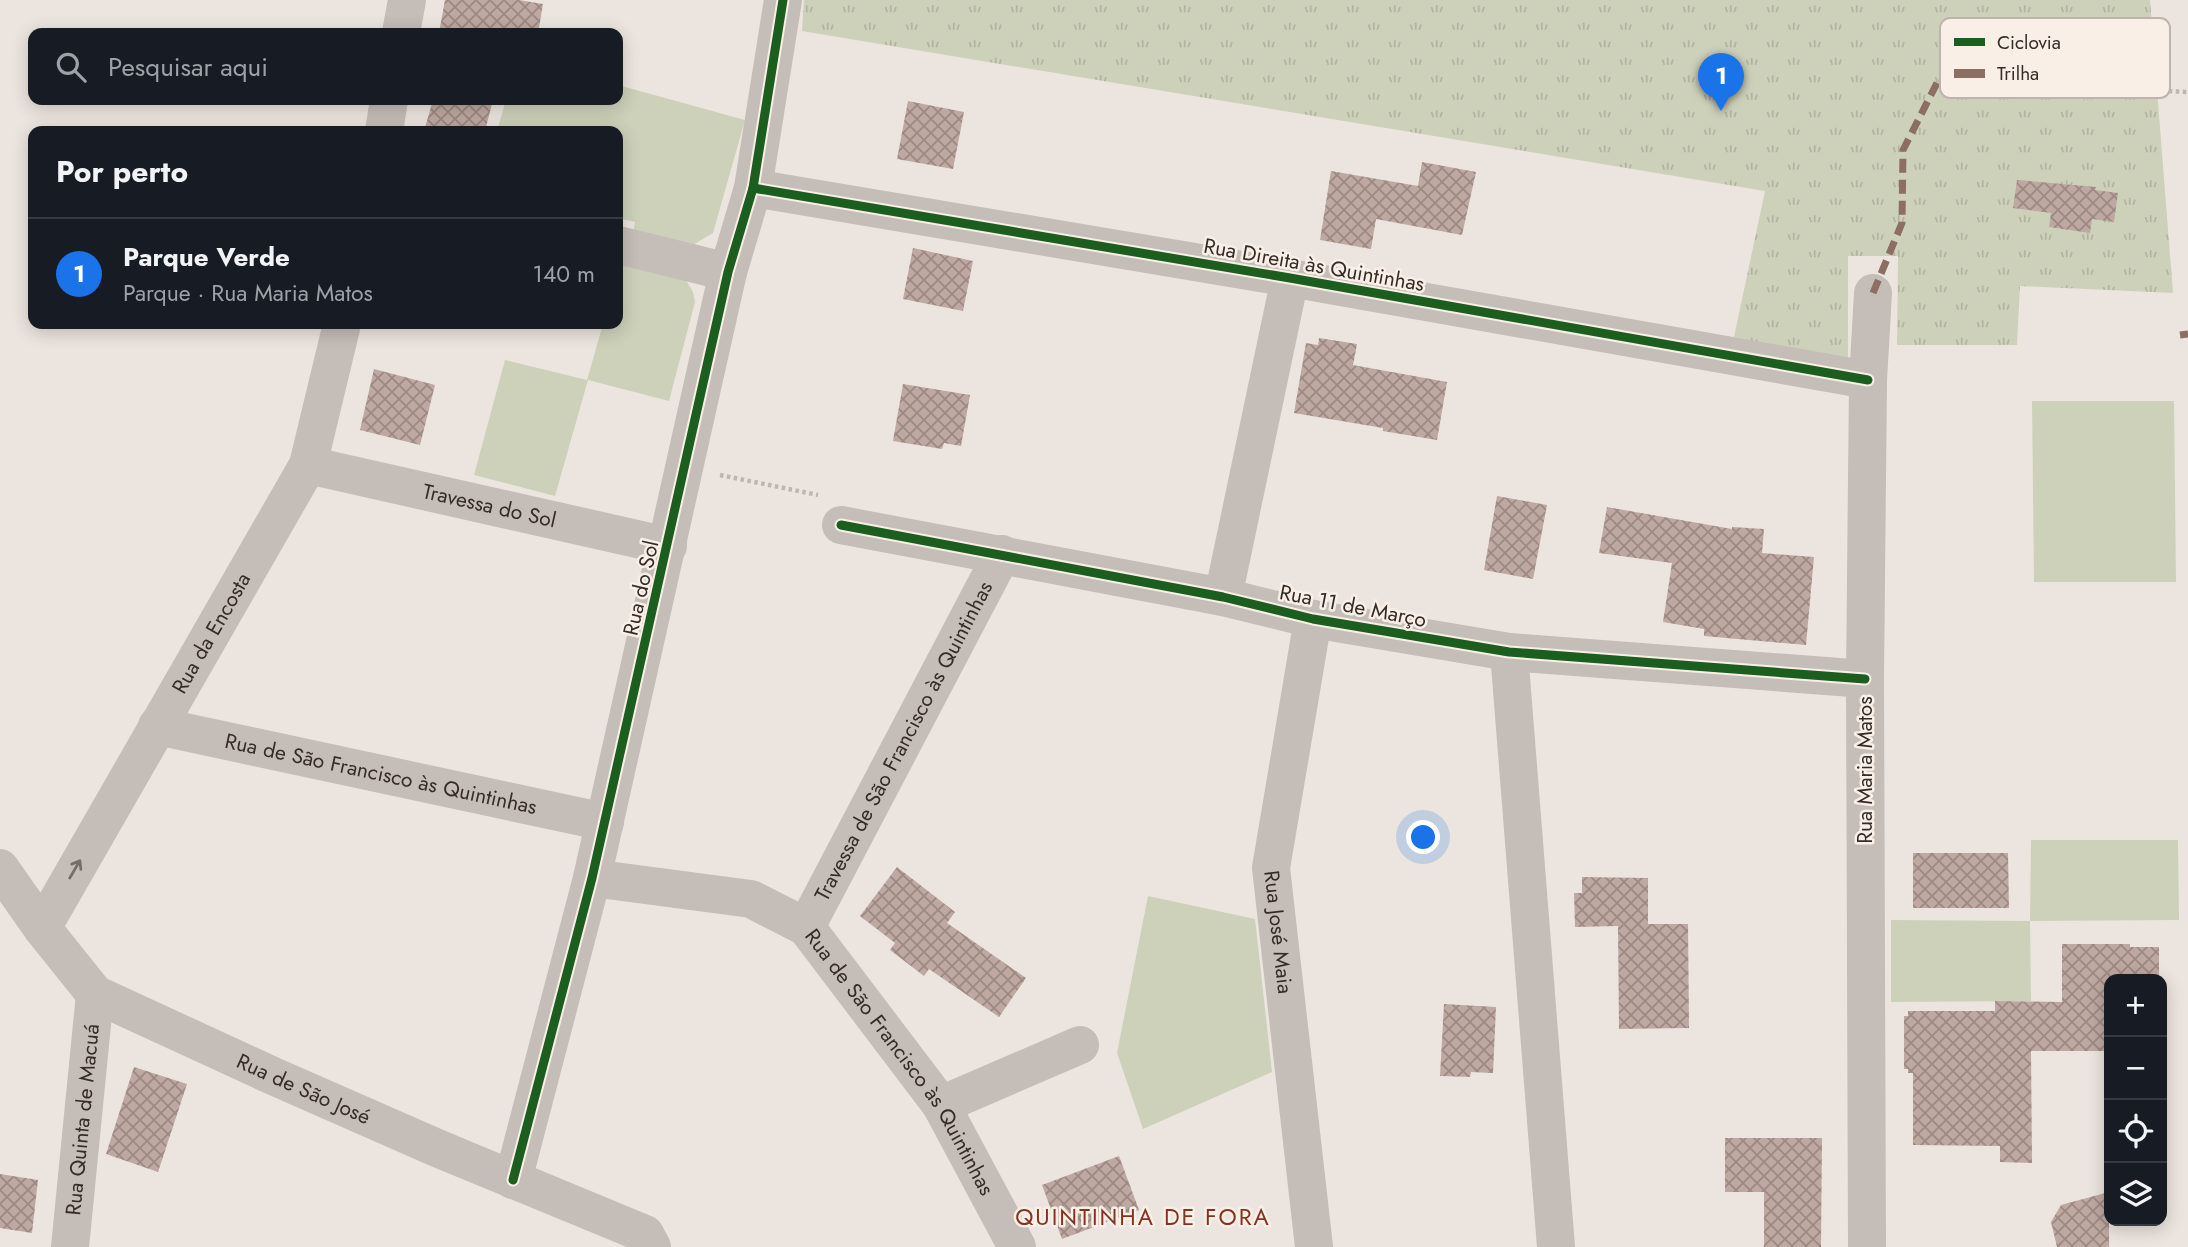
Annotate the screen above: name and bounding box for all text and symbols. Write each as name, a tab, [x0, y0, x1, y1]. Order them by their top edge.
legend	[1940, 18, 2170, 98]
search box	[28, 28, 623, 105]
text: Ciclovia	[1997, 29, 2061, 56]
icon: search	[52, 48, 90, 86]
text: Pesquisar aqui	[108, 48, 268, 86]
pin: 1	[1698, 53, 1744, 111]
text: Trilha	[1997, 60, 2039, 87]
text: Por perto	[56, 150, 188, 193]
street label: Rua Direita às Quintinhas	[1201, 231, 1427, 299]
text: Parque Verde	[123, 238, 290, 276]
text: 1	[73, 257, 85, 291]
text: 140 m	[533, 257, 595, 291]
text: Parque · Rua Maria Matos	[123, 276, 373, 310]
street label: Travessa do Sol	[420, 476, 559, 535]
street label: Rua do Sol	[616, 537, 666, 639]
street label: Rua da Encosta	[165, 567, 258, 699]
street label: Travessa de São Francisco às Quintinhas	[807, 576, 1000, 906]
street label: Rua 11 de Março	[1277, 577, 1429, 635]
street label: Rua Maria Matos	[1850, 696, 1880, 844]
street label: Rua de São Francisco às Quintinhas	[222, 726, 540, 822]
your location	[1406, 820, 1440, 854]
one-way arrow	[69, 859, 83, 879]
street label: Rua José Maia	[1256, 869, 1300, 995]
street label: Rua de São Francisco às Quintinhas	[798, 923, 1002, 1201]
map controls	[2104, 974, 2167, 1226]
button: +	[2104, 974, 2167, 1037]
street label: Rua Quinta de Macuá	[58, 1022, 107, 1217]
button: −	[2104, 1037, 2167, 1100]
street label: Rua de São José	[232, 1046, 375, 1132]
button: locate	[2104, 1100, 2167, 1163]
button: layers	[2104, 1163, 2167, 1226]
district label: QUINTINHA DE FORA	[1015, 1200, 1271, 1234]

